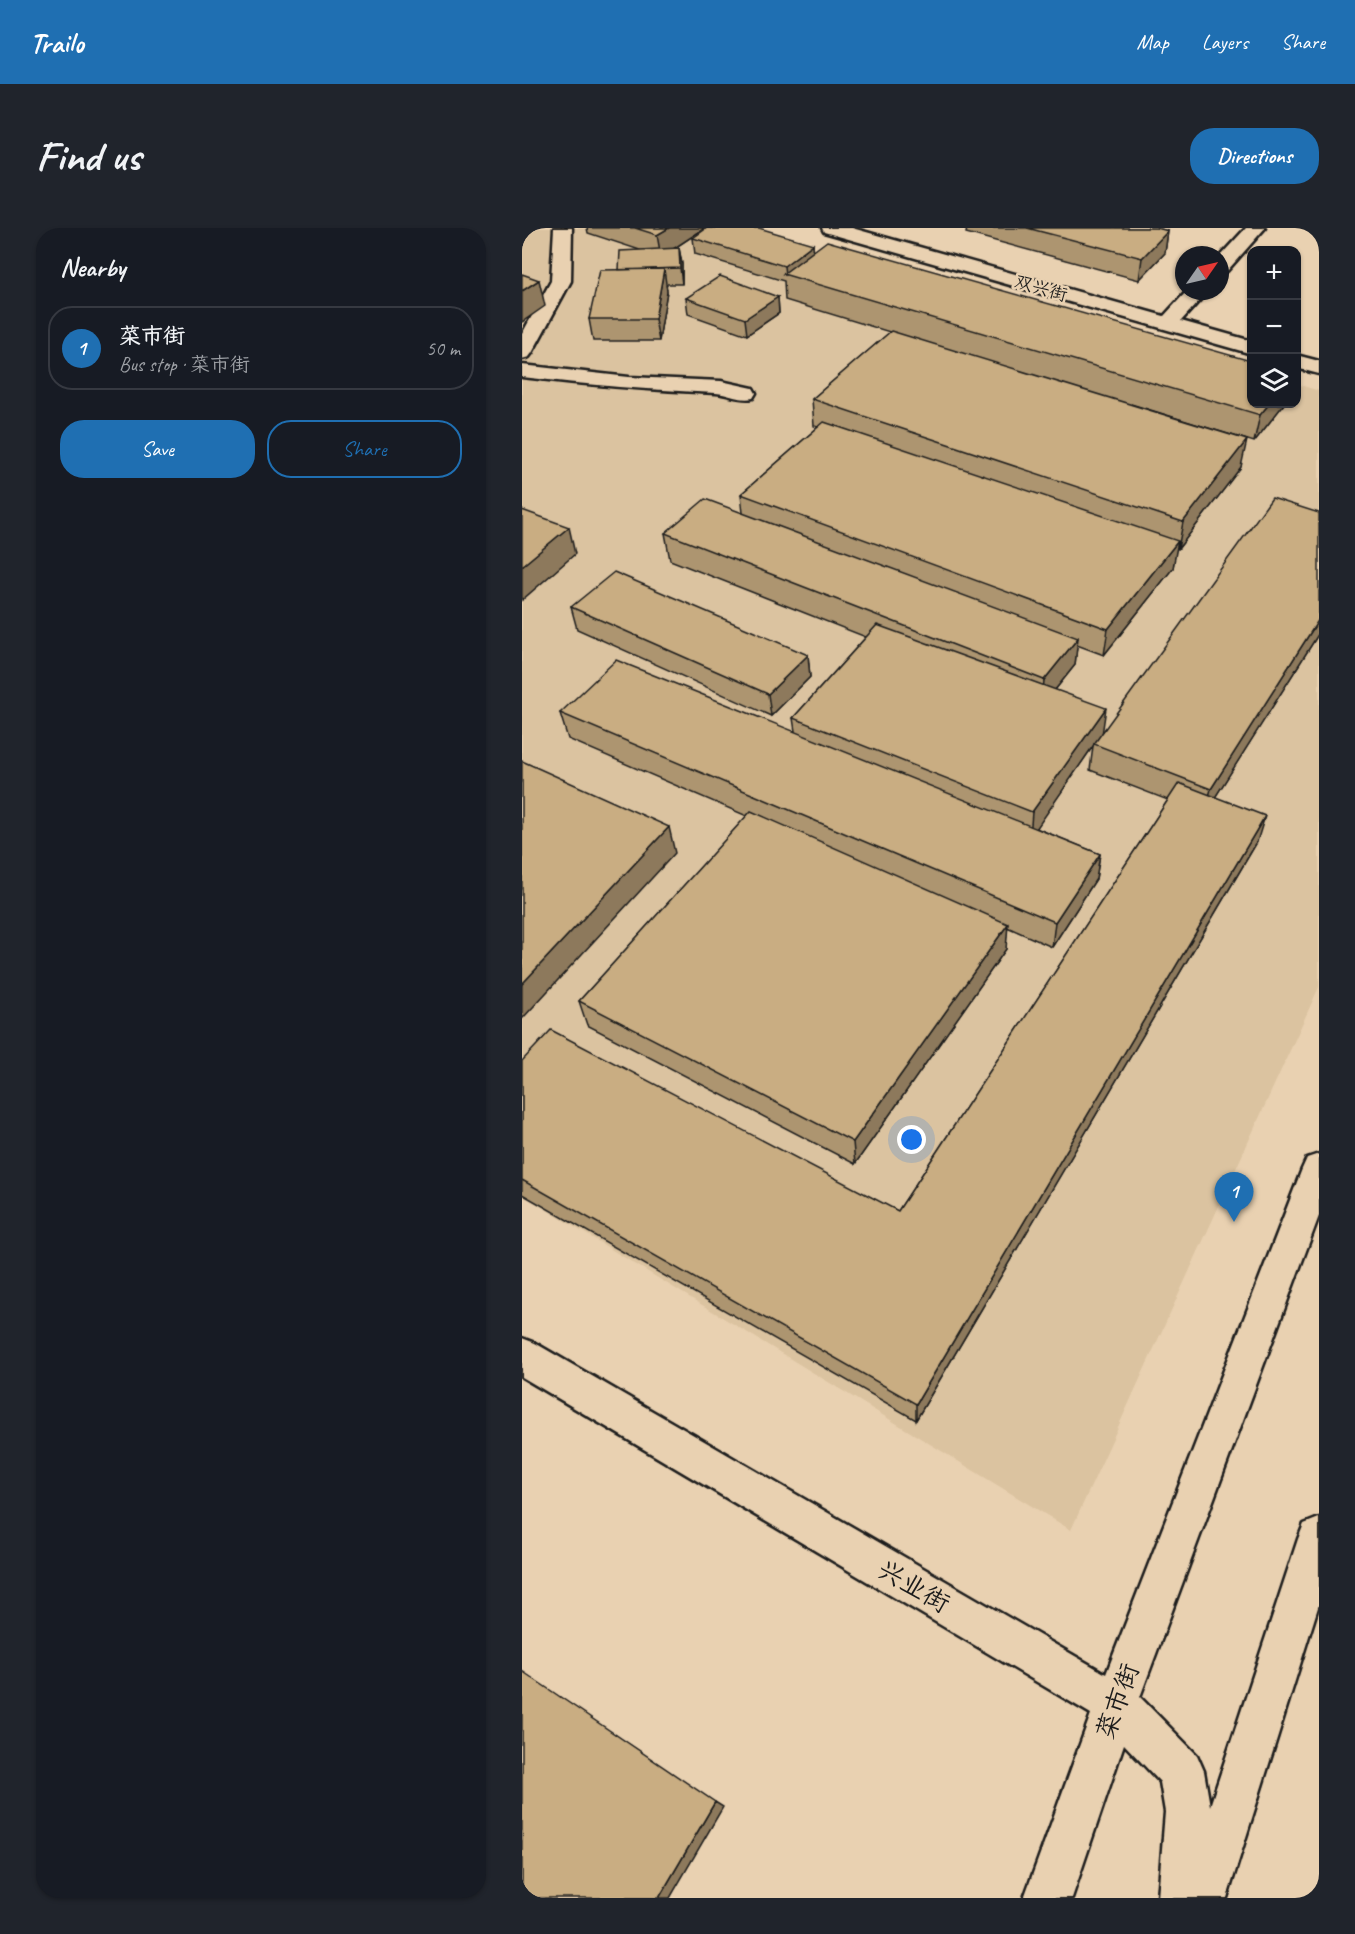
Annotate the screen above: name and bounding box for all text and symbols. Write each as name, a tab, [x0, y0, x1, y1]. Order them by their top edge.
text: Trailo	[30, 25, 84, 60]
text: Map	[1136, 29, 1169, 55]
text: Layers	[1202, 29, 1248, 55]
text: Share	[1281, 29, 1325, 55]
button: Directions	[1190, 128, 1319, 184]
text: Find us	[36, 130, 141, 183]
north arrow	[1175, 246, 1229, 300]
map controls	[1247, 246, 1301, 408]
button: +	[1247, 246, 1301, 300]
text: Nearby	[60, 251, 125, 284]
street label: 双兴街	[1012, 270, 1070, 306]
button: −	[1247, 300, 1301, 354]
text: 菜市街	[119, 322, 185, 350]
text: 1	[77, 336, 86, 361]
text: 50 m	[426, 336, 460, 361]
text: Bus stop · 菜市街	[119, 352, 250, 377]
button: layers	[1247, 354, 1301, 408]
button: Save	[60, 420, 255, 478]
button: Share	[267, 420, 462, 478]
your location	[897, 1125, 926, 1154]
pin: 1	[1214, 1172, 1254, 1222]
street label: 兴业街	[872, 1553, 956, 1620]
street label: 菜市街	[1089, 1659, 1146, 1743]

